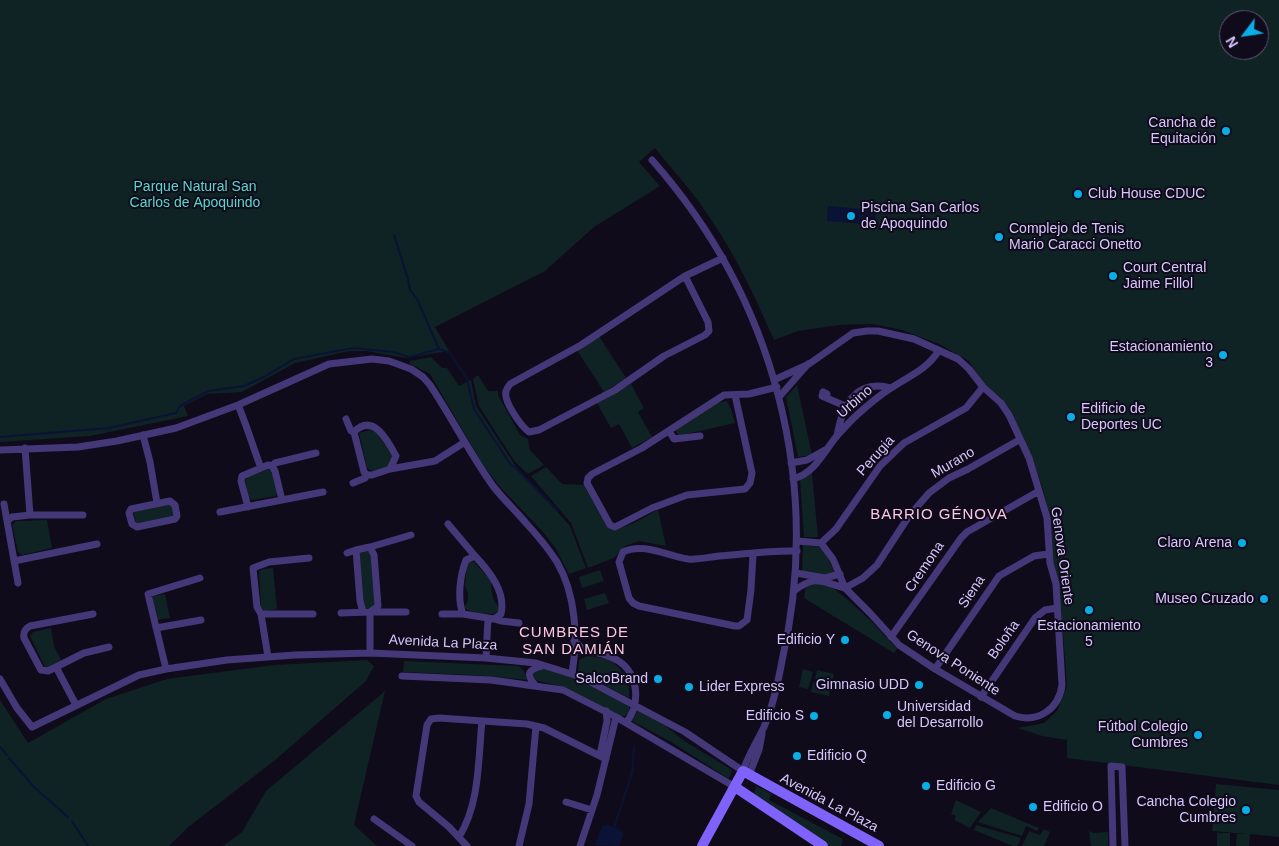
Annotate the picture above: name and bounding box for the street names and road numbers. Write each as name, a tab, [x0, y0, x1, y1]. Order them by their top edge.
street label: Urbino	[834, 382, 876, 422]
street label: Perugia	[854, 432, 898, 480]
street label: Murano	[928, 444, 978, 482]
street label: Genova Oriente	[1047, 506, 1077, 606]
street label: Cremona	[902, 538, 948, 596]
street label: Siena	[955, 572, 989, 612]
street label: Boloña	[985, 617, 1023, 663]
street label: Genova Poniente	[903, 626, 1003, 700]
street label: Avenida La Plaza	[388, 632, 498, 654]
street label: Avenida La Plaza	[777, 770, 881, 836]

